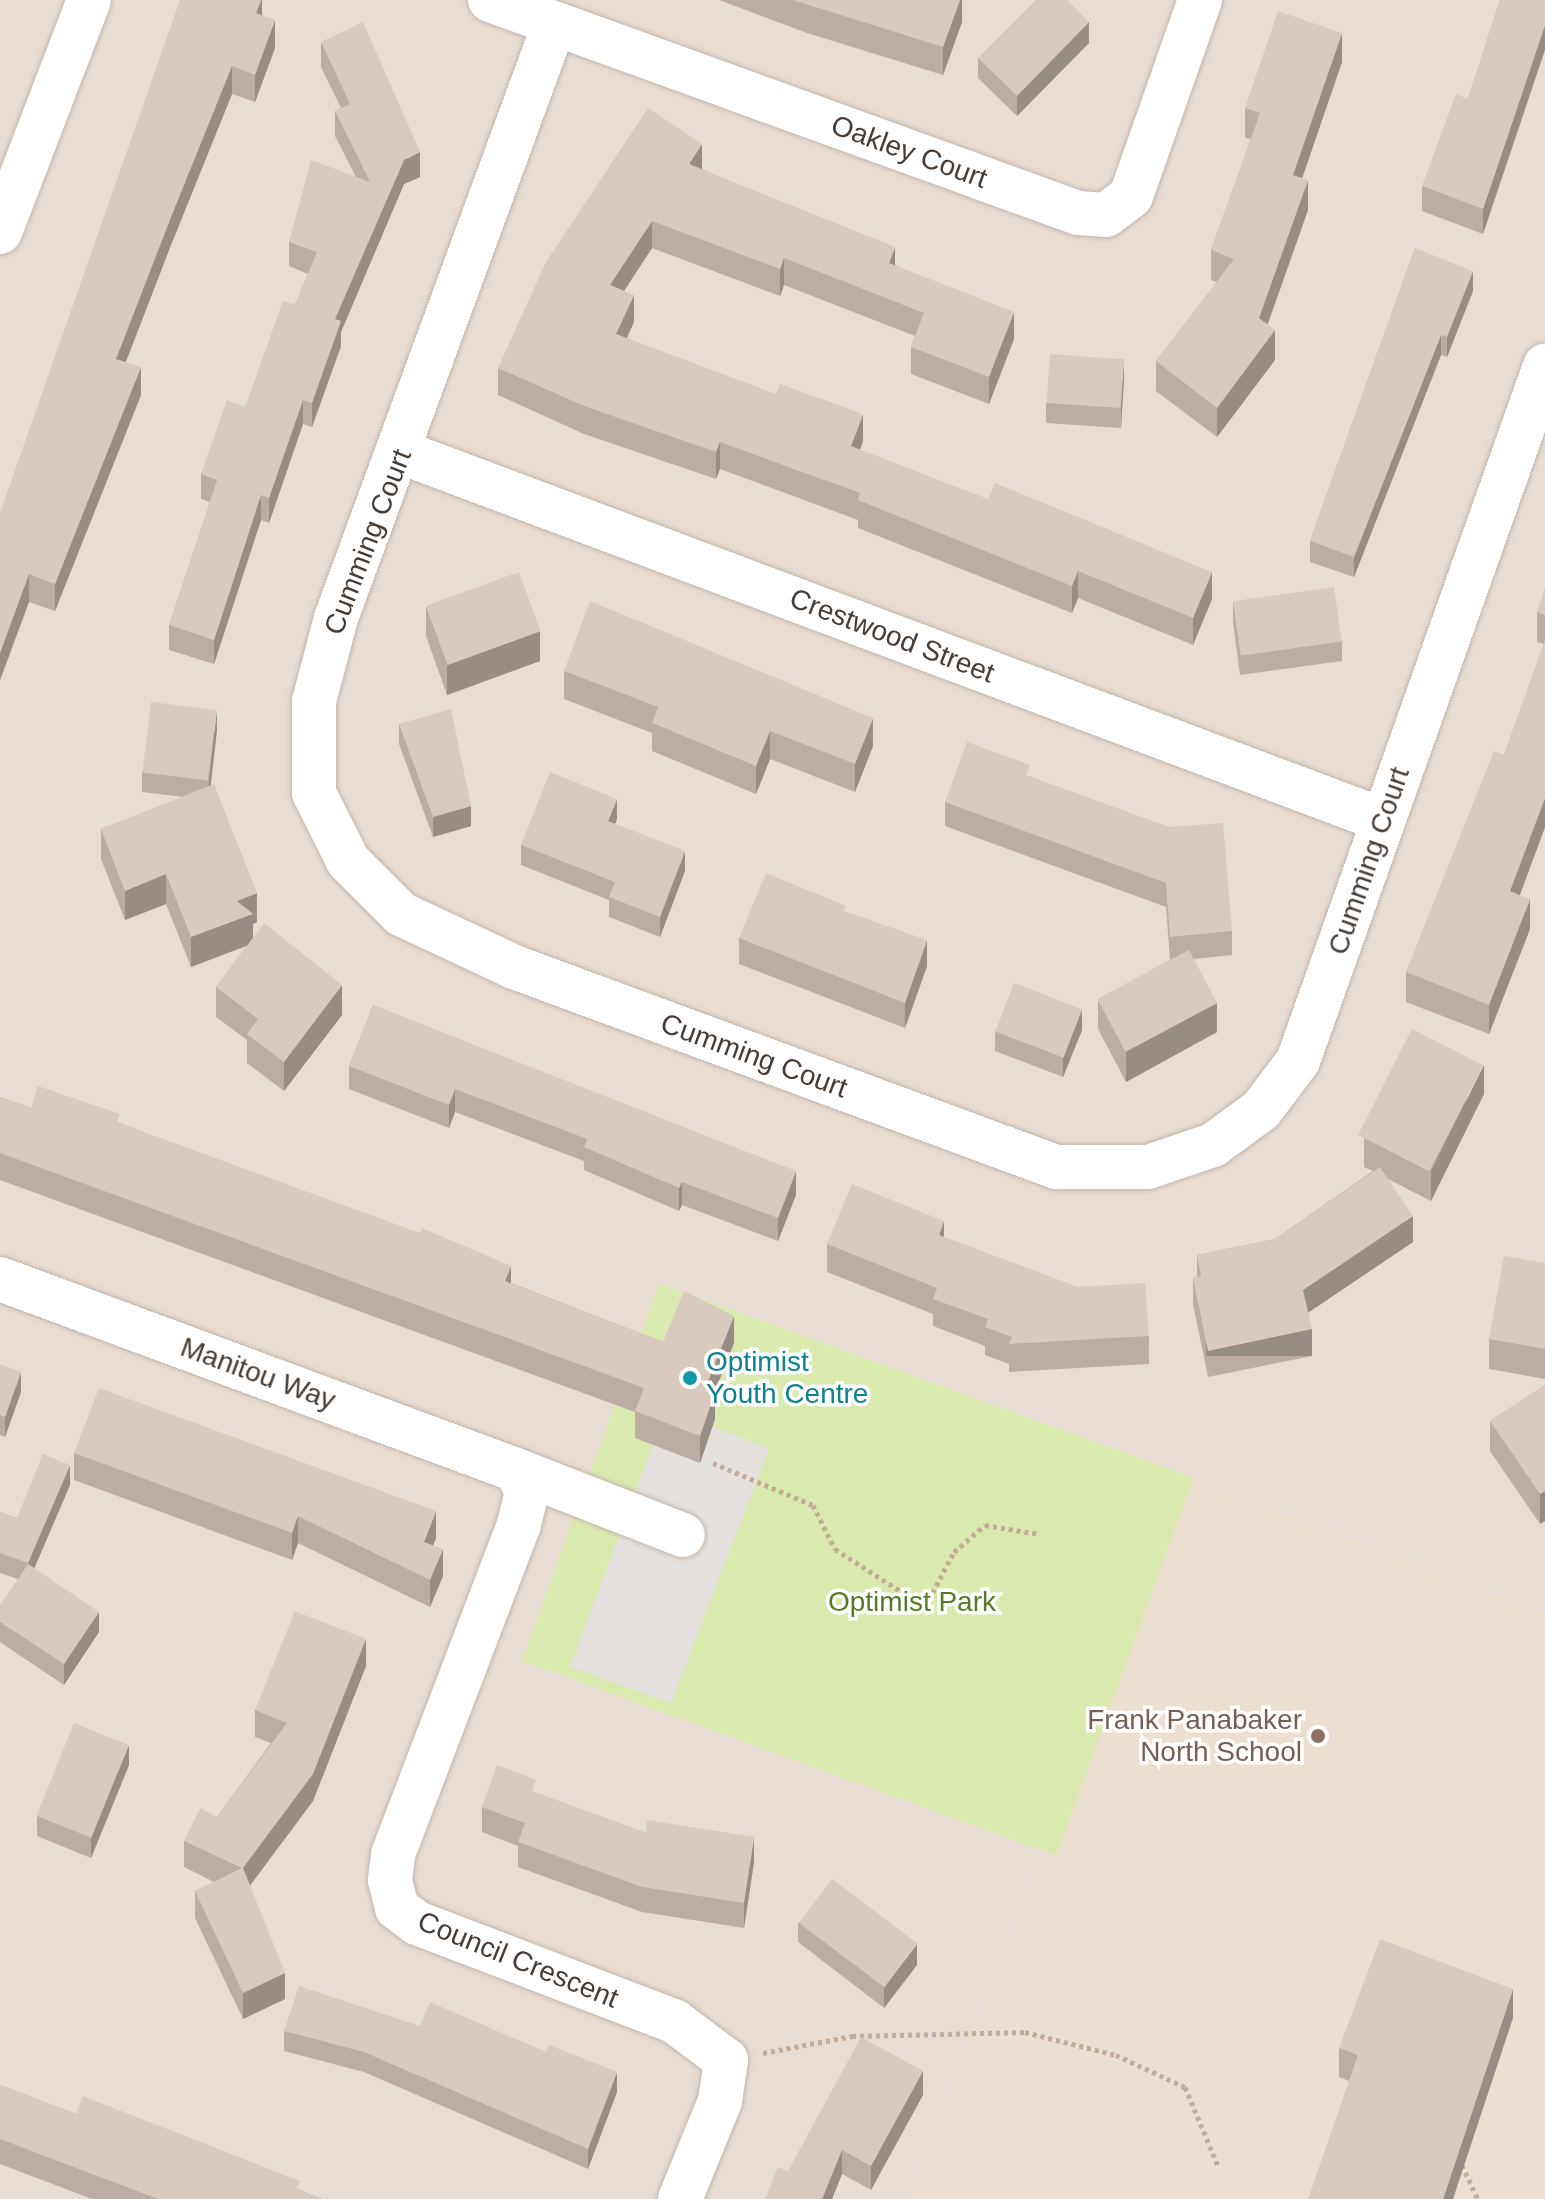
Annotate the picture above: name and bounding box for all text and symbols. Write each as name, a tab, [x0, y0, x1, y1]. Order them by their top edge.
street label: Oakley Court	[826, 108, 992, 196]
street label: Cumming Court	[317, 444, 419, 640]
street label: Crestwood Street	[785, 582, 999, 690]
street label: Cumming Court	[1321, 763, 1417, 959]
street label: Cumming Court	[656, 1007, 852, 1105]
street label: Manitou Way	[176, 1330, 340, 1418]
place label: Optimist Youth Centre	[706, 1345, 868, 1411]
marker: Optimist Youth Centre	[681, 1369, 699, 1387]
park label: Optimist Park	[828, 1585, 996, 1619]
place label: Frank Panabaker North School	[1087, 1703, 1302, 1769]
marker: Frank Panabaker North School	[1309, 1727, 1327, 1745]
street label: Council Crescent	[413, 1904, 623, 2016]

